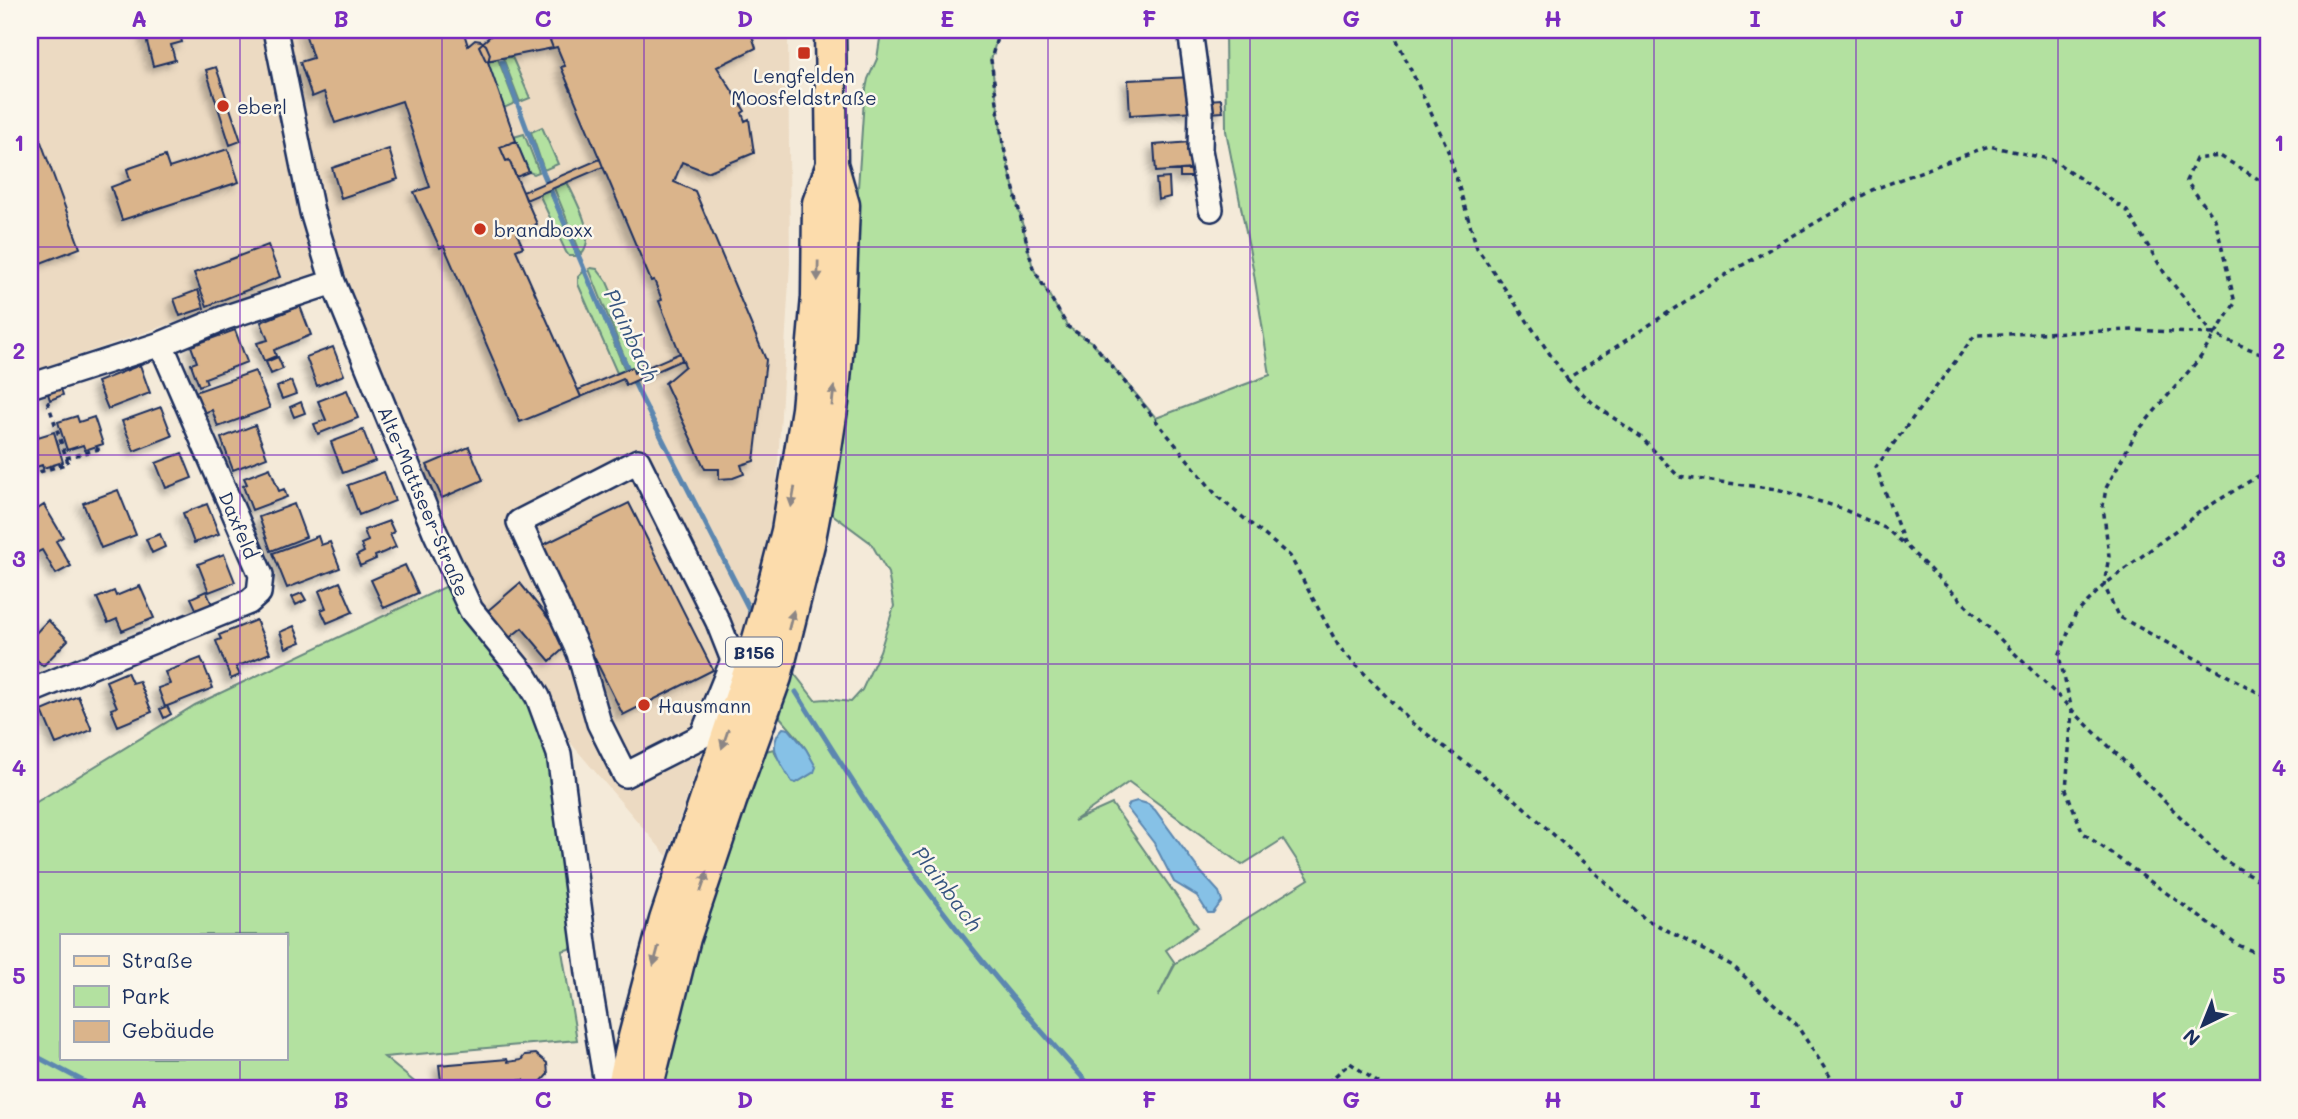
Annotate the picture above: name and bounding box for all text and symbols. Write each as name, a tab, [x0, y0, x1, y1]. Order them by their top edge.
text: A	[131, 3, 147, 33]
text: B	[333, 3, 349, 33]
text: C	[534, 3, 552, 33]
text: D	[737, 3, 753, 33]
text: E	[940, 3, 954, 33]
text: F	[1142, 3, 1156, 33]
text: G	[1342, 3, 1360, 33]
text: H	[1544, 3, 1562, 33]
text: I	[1749, 3, 1761, 33]
text: J	[1949, 3, 1965, 33]
text: K	[2151, 3, 2167, 33]
marker: Lengfelden Moosfeldstraße	[796, 45, 812, 61]
place label: Lengfelden Moosfeldstraße	[731, 63, 877, 110]
place label: eberl	[237, 94, 287, 119]
marker: eberl	[215, 98, 231, 114]
text: 1	[14, 127, 24, 157]
text: 1	[2274, 127, 2284, 157]
place label: brandboxx	[494, 217, 593, 242]
marker: brandboxx	[472, 221, 488, 237]
one-way arrow	[812, 260, 823, 282]
water label: Plainbach	[599, 284, 665, 386]
text: 2	[13, 335, 25, 365]
text: 2	[2273, 335, 2285, 365]
one-way arrow	[828, 385, 839, 407]
street label: Alte-Mattseer-Straße	[373, 402, 475, 600]
one-way arrow	[787, 486, 798, 508]
street label: Daxfeld	[214, 488, 264, 562]
text: 3	[12, 543, 26, 573]
text: 3	[2272, 543, 2286, 573]
one-way arrow	[786, 608, 797, 630]
road number: B156	[726, 638, 782, 666]
place label: Hausmann	[658, 693, 751, 718]
marker: Hausmann	[636, 697, 652, 713]
one-way arrow	[720, 729, 730, 750]
text: 4	[12, 752, 26, 782]
text: 4	[2272, 752, 2286, 782]
water label: Plainbach	[907, 840, 989, 936]
one-way arrow	[699, 871, 710, 892]
legend	[60, 934, 287, 1060]
one-way arrow	[650, 945, 660, 966]
text: Straße	[122, 946, 193, 973]
text: 5	[12, 960, 26, 990]
text: 5	[2272, 960, 2286, 990]
text: Park	[122, 982, 170, 1009]
north arrow	[2168, 990, 2238, 1060]
text: Gebäude	[122, 1016, 215, 1043]
text: N	[2177, 1024, 2205, 1052]
text: A	[131, 1084, 147, 1114]
text: B	[333, 1084, 349, 1114]
text: C	[534, 1084, 552, 1114]
text: D	[737, 1084, 753, 1114]
text: E	[940, 1084, 954, 1114]
text: F	[1142, 1084, 1156, 1114]
text: G	[1342, 1084, 1360, 1114]
text: H	[1544, 1084, 1562, 1114]
text: I	[1749, 1084, 1761, 1114]
text: J	[1949, 1084, 1965, 1114]
text: K	[2151, 1084, 2167, 1114]

